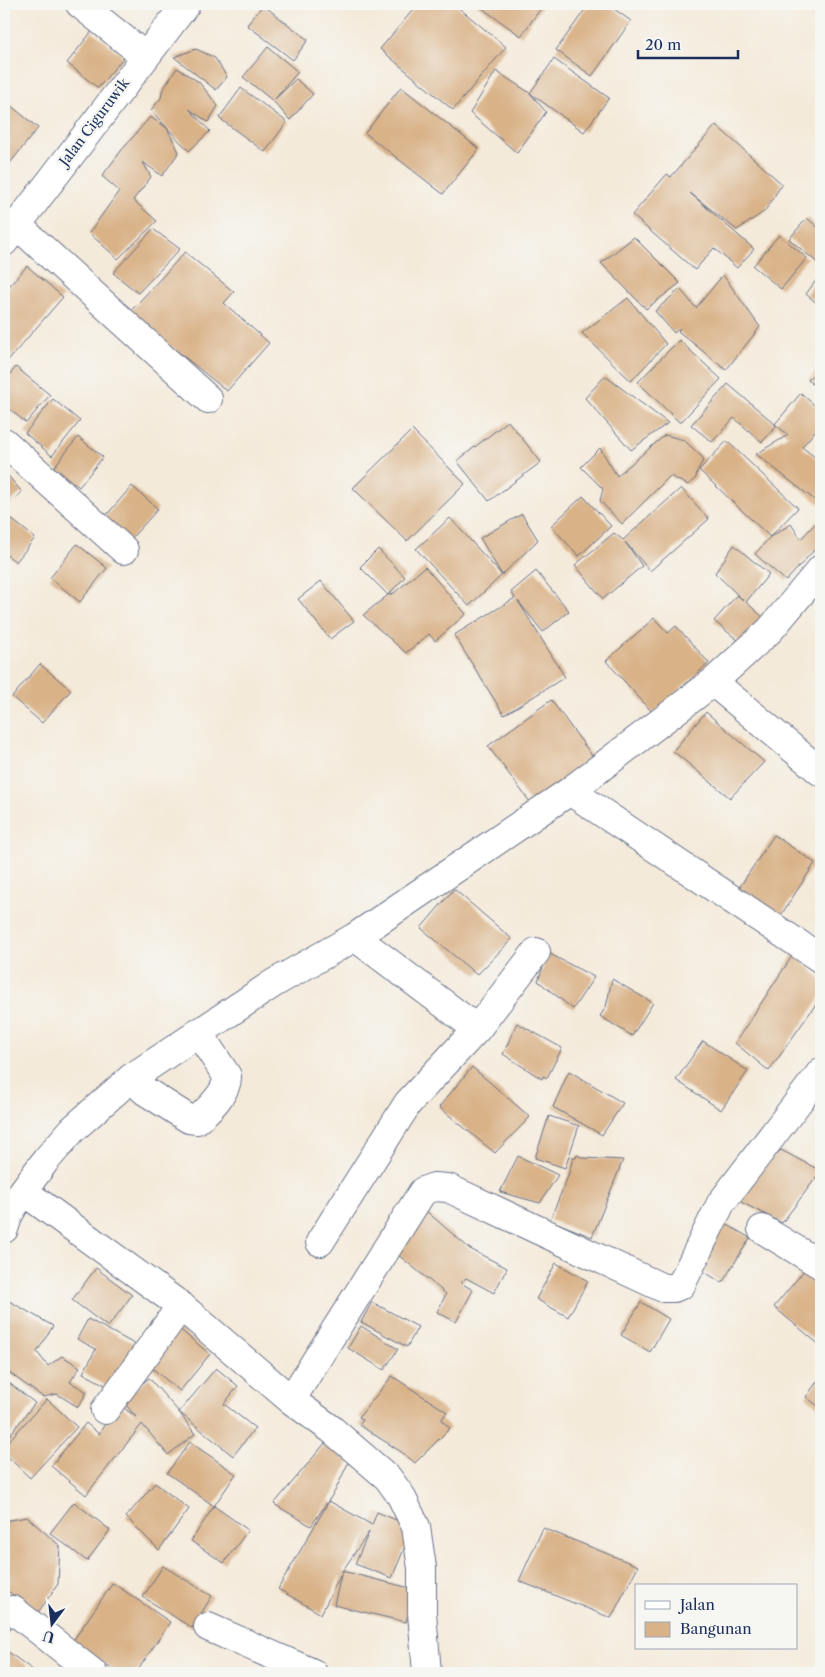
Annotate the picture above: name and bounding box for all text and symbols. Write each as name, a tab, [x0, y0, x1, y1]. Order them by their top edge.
scale bar	[638, 28, 738, 60]
text: 20 m	[645, 35, 681, 54]
street label: Jalan Ciguruwik	[54, 74, 133, 171]
legend	[635, 1584, 798, 1650]
text: Jalan	[678, 1595, 715, 1614]
north arrow	[28, 1600, 78, 1650]
text: Bangunan	[680, 1619, 752, 1638]
text: U	[40, 1626, 56, 1647]

